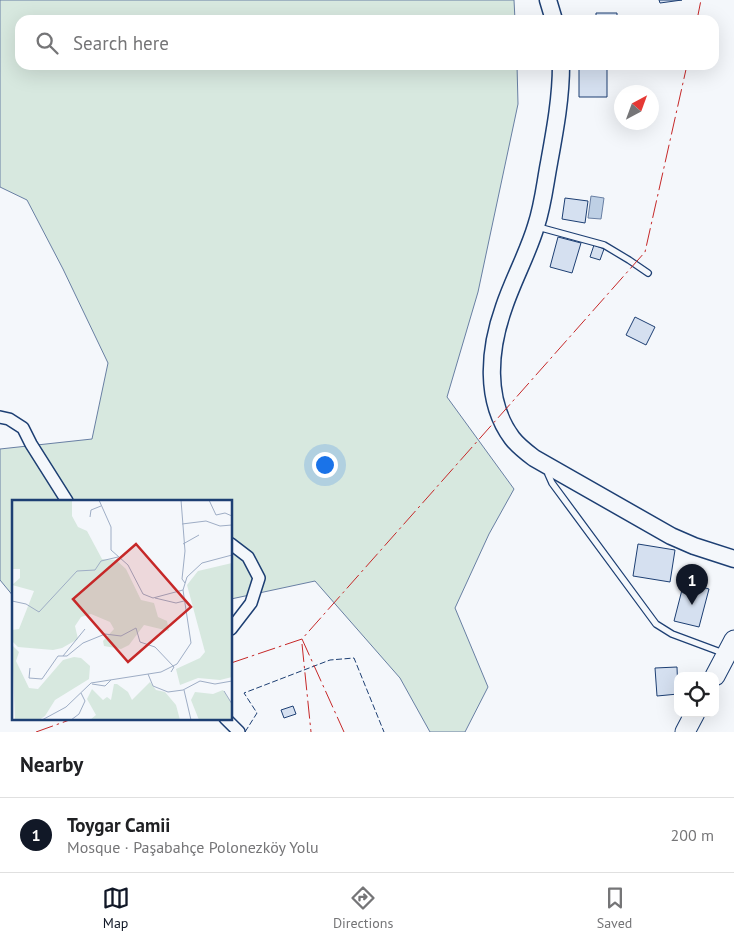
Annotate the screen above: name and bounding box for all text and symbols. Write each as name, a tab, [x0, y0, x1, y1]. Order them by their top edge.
search box	[15, 15, 719, 70]
icon: search	[33, 29, 61, 57]
text: Search here	[73, 31, 169, 55]
north arrow	[614, 85, 659, 130]
your location	[312, 452, 338, 478]
inset map	[12, 500, 232, 720]
pin: 1	[676, 564, 708, 605]
map controls	[674, 672, 719, 717]
button: locate	[674, 672, 719, 717]
text: Nearby	[20, 751, 83, 778]
text: Toygar Camii	[67, 813, 170, 837]
text: 1	[31, 825, 41, 845]
text: 200 m	[671, 825, 714, 845]
text: Mosque · Paşabahçe Polonezköy Yolu	[67, 837, 319, 857]
tab: Map	[102, 884, 130, 932]
tab: Directions	[333, 884, 393, 932]
tab: Saved	[597, 884, 632, 932]

